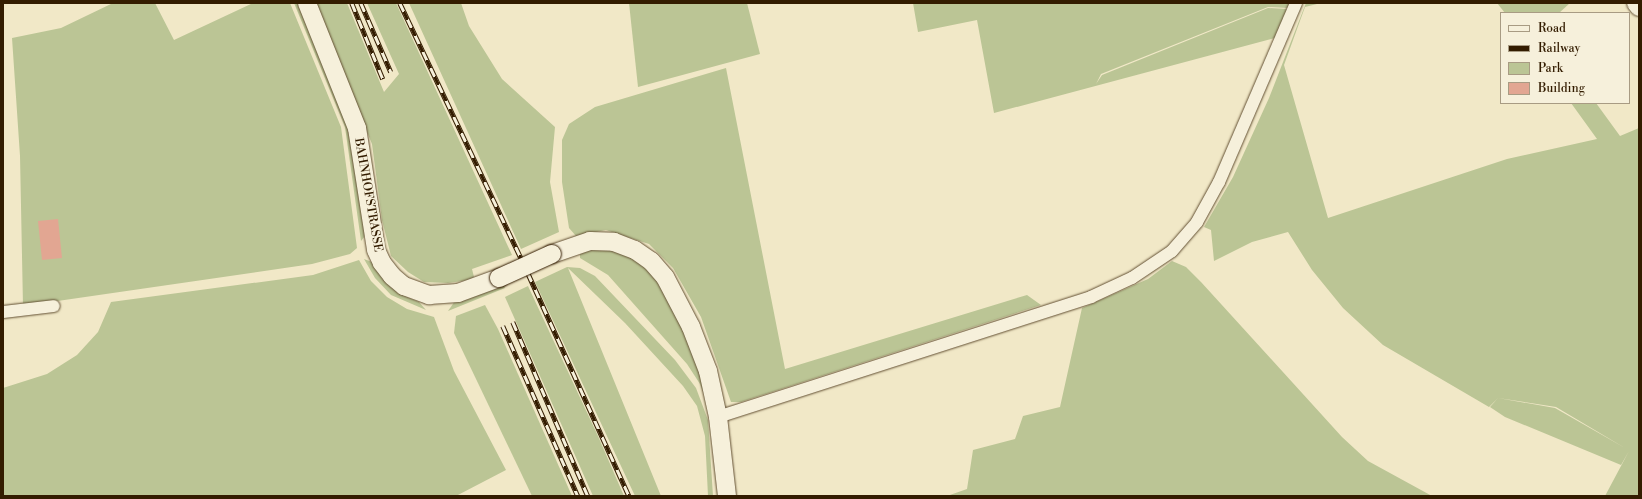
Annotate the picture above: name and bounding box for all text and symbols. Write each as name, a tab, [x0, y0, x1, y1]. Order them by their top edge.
legend	[1500, 12, 1630, 104]
text: Road	[1538, 21, 1566, 36]
text: Railway	[1538, 41, 1580, 56]
text: Park	[1538, 61, 1563, 76]
text: Building	[1538, 81, 1585, 96]
street label: BAHNHOFSTRASSE	[351, 137, 385, 253]

